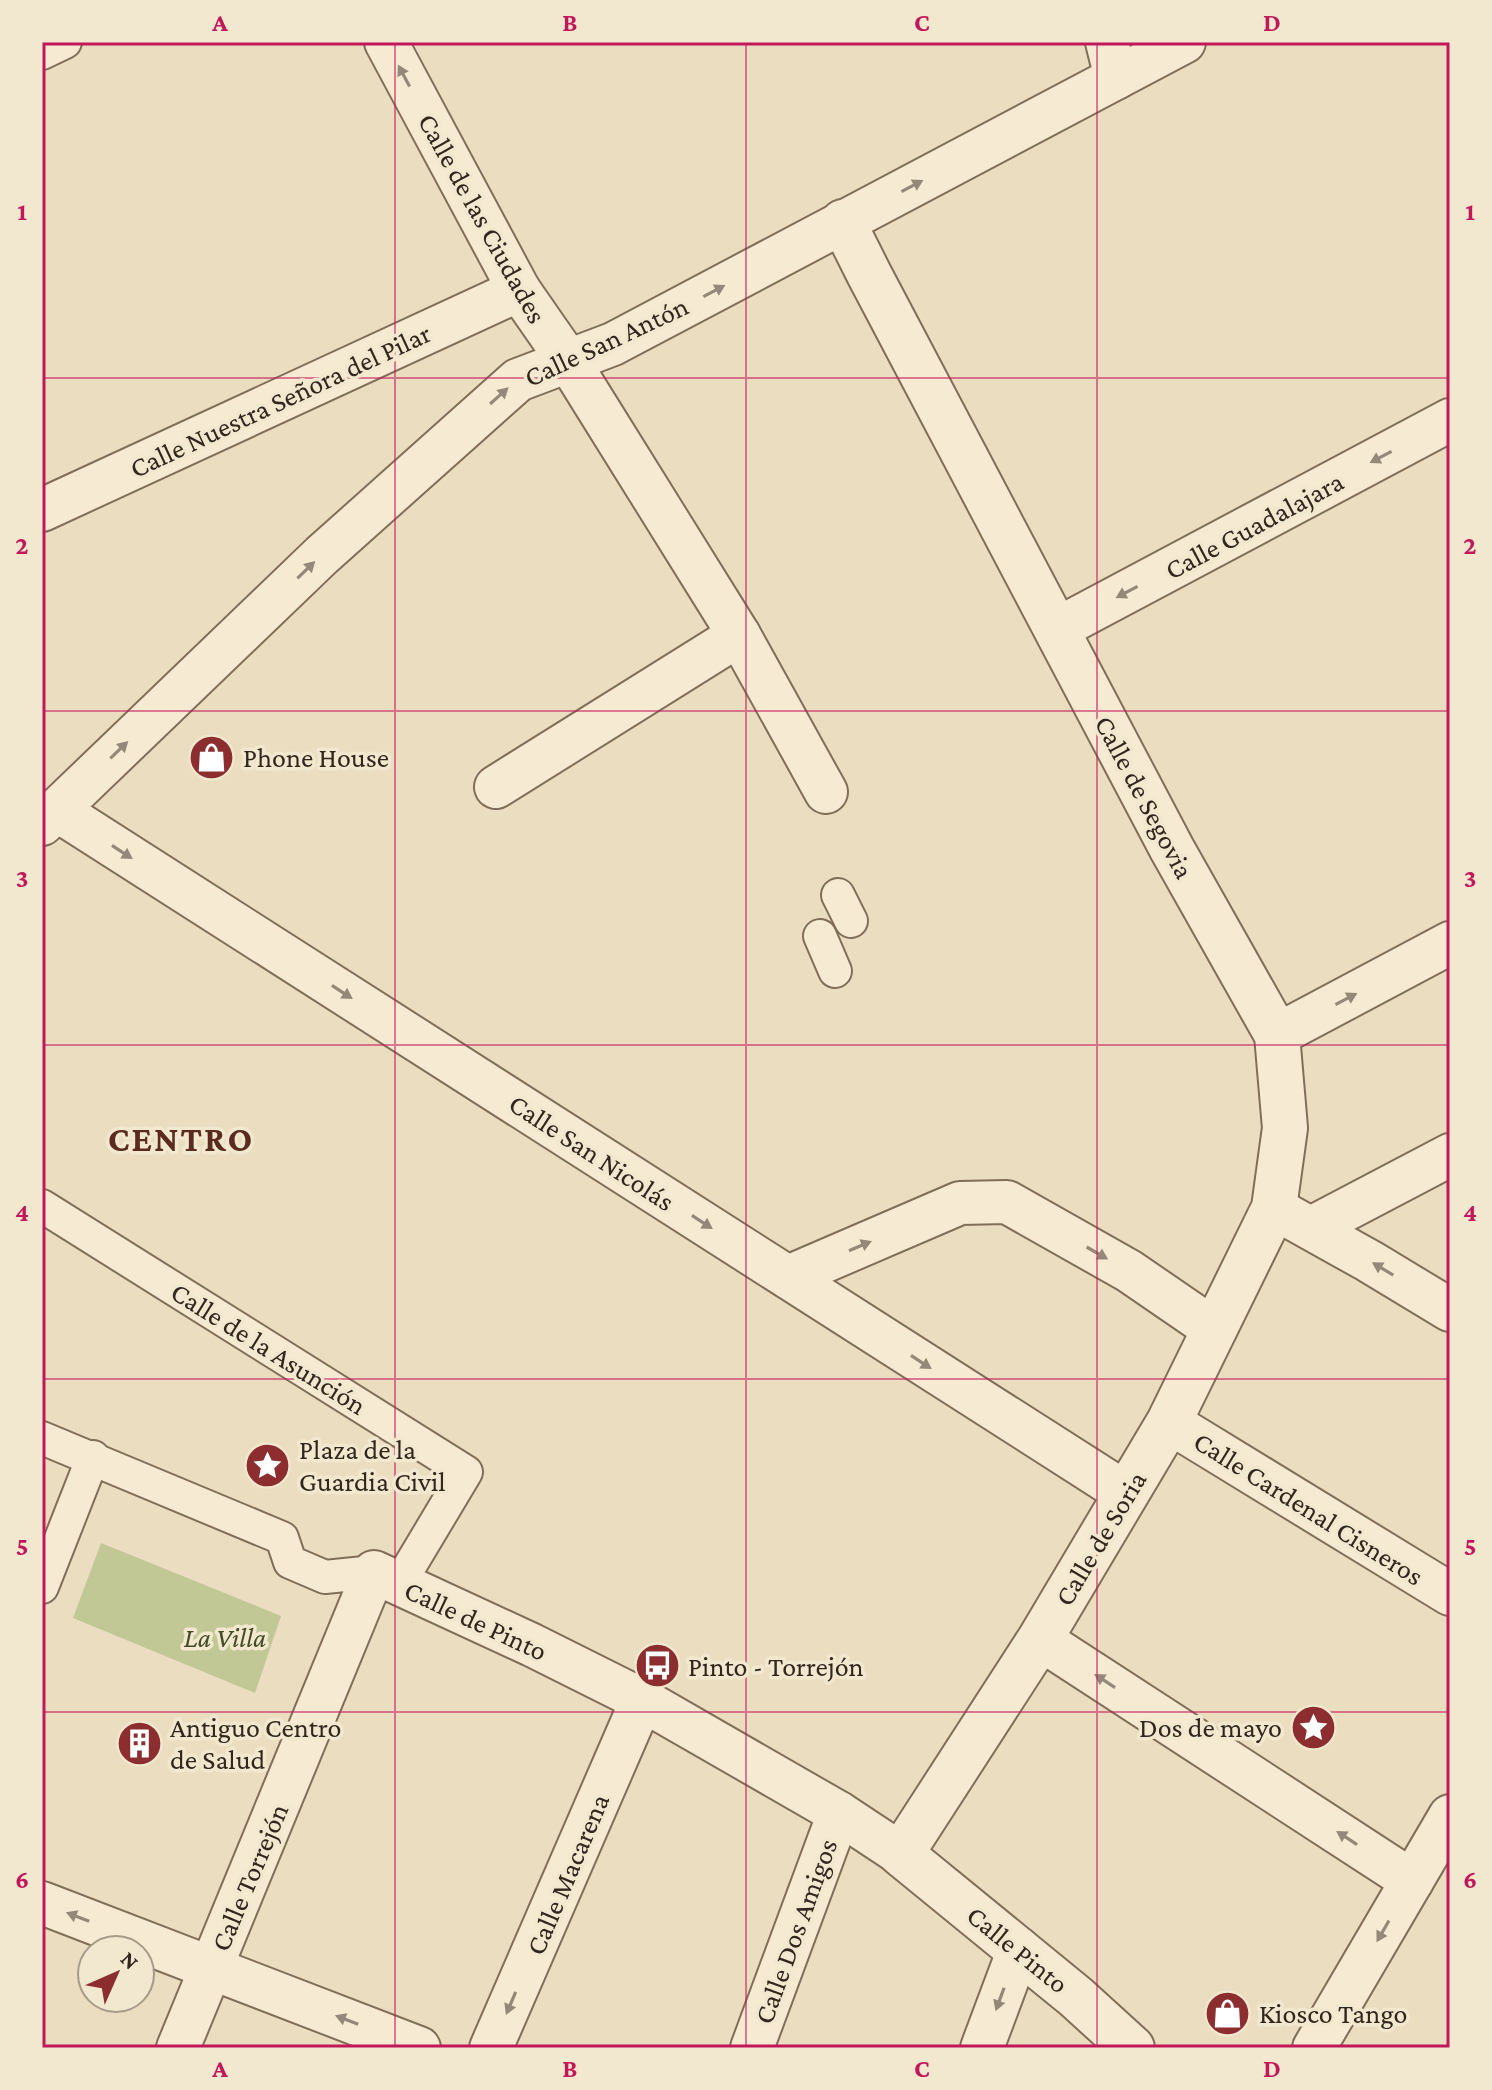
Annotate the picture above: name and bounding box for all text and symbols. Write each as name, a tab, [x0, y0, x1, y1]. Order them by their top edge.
text: A	[211, 8, 228, 37]
text: B	[562, 8, 578, 37]
text: C	[914, 8, 930, 37]
text: D	[1263, 8, 1281, 37]
one-way arrow	[397, 65, 411, 87]
street label: Calle de las Ciudades	[412, 108, 553, 328]
one-way arrow	[901, 179, 924, 192]
text: 1	[17, 197, 27, 226]
text: 1	[1465, 197, 1475, 226]
one-way arrow	[702, 284, 725, 297]
street label: Calle San Antón	[519, 290, 693, 393]
street label: Calle Nuestra Señora del Pilar	[125, 317, 436, 484]
one-way arrow	[490, 388, 509, 406]
one-way arrow	[1370, 450, 1392, 464]
street label: Calle Guadalajara	[1160, 465, 1349, 585]
text: 2	[15, 531, 29, 560]
text: 2	[1463, 531, 1477, 560]
one-way arrow	[296, 562, 315, 580]
one-way arrow	[1116, 585, 1138, 599]
street label: Calle de Segovia	[1089, 711, 1200, 884]
shop icon: Phone House	[188, 733, 236, 781]
one-way arrow	[109, 742, 128, 760]
place label: Phone House	[243, 742, 389, 773]
one-way arrow	[111, 844, 133, 858]
text: 3	[16, 864, 28, 893]
text: 3	[1464, 864, 1476, 893]
one-way arrow	[331, 984, 352, 999]
one-way arrow	[1335, 992, 1357, 1006]
street label: Calle San Nicolás	[503, 1088, 680, 1217]
district label: CENTRO	[108, 1119, 254, 1159]
text: 4	[15, 1198, 29, 1227]
text: 4	[1463, 1198, 1477, 1227]
one-way arrow	[691, 1214, 713, 1229]
one-way arrow	[848, 1240, 871, 1253]
one-way arrow	[1086, 1246, 1108, 1260]
one-way arrow	[1372, 1263, 1394, 1277]
street label: Calle de la Asunción	[165, 1276, 372, 1421]
one-way arrow	[910, 1355, 932, 1369]
street label: Calle Cardenal Cisneros	[1188, 1425, 1429, 1592]
place label: Plaza de la Guardia Civil	[299, 1434, 446, 1497]
place icon: Plaza de la Guardia Civil	[244, 1441, 292, 1489]
street label: Calle de Soria	[1048, 1465, 1153, 1611]
text: 5	[16, 1532, 28, 1561]
text: 5	[1464, 1532, 1476, 1561]
street label: Calle de Pinto	[400, 1574, 552, 1667]
park label: La Villa	[184, 1622, 266, 1653]
bus stop icon: Pinto - Torrejón	[633, 1642, 681, 1690]
place label: Pinto - Torrejón	[688, 1651, 864, 1682]
one-way arrow	[1095, 1674, 1116, 1689]
place icon: Dos de mayo	[1289, 1703, 1337, 1751]
place label: Antiguo Centro de Salud	[170, 1712, 341, 1775]
place label: Dos de mayo	[1139, 1712, 1282, 1743]
building icon: Antiguo Centro de Salud	[115, 1719, 163, 1767]
street label: Calle Macarena	[520, 1789, 615, 1959]
street label: Calle Torrejón	[205, 1799, 294, 1956]
one-way arrow	[1337, 1830, 1358, 1845]
street label: Calle Dos Amigos	[748, 1835, 843, 2028]
text: 6	[15, 1865, 29, 1894]
text: 6	[1463, 1865, 1477, 1894]
street label: Calle Pinto	[961, 1899, 1074, 2000]
one-way arrow	[66, 1910, 90, 1923]
one-way arrow	[1376, 1920, 1390, 1942]
north arrow	[76, 1934, 156, 2014]
text: N	[116, 1946, 144, 1974]
one-way arrow	[994, 1987, 1006, 2011]
shop icon: Kiosco Tango	[1204, 1989, 1252, 2037]
one-way arrow	[504, 1991, 518, 2015]
place label: Kiosco Tango	[1259, 1998, 1407, 2029]
one-way arrow	[335, 2013, 359, 2026]
text: A	[211, 2054, 228, 2083]
text: B	[562, 2054, 578, 2083]
text: C	[914, 2054, 930, 2083]
text: D	[1263, 2054, 1281, 2083]

